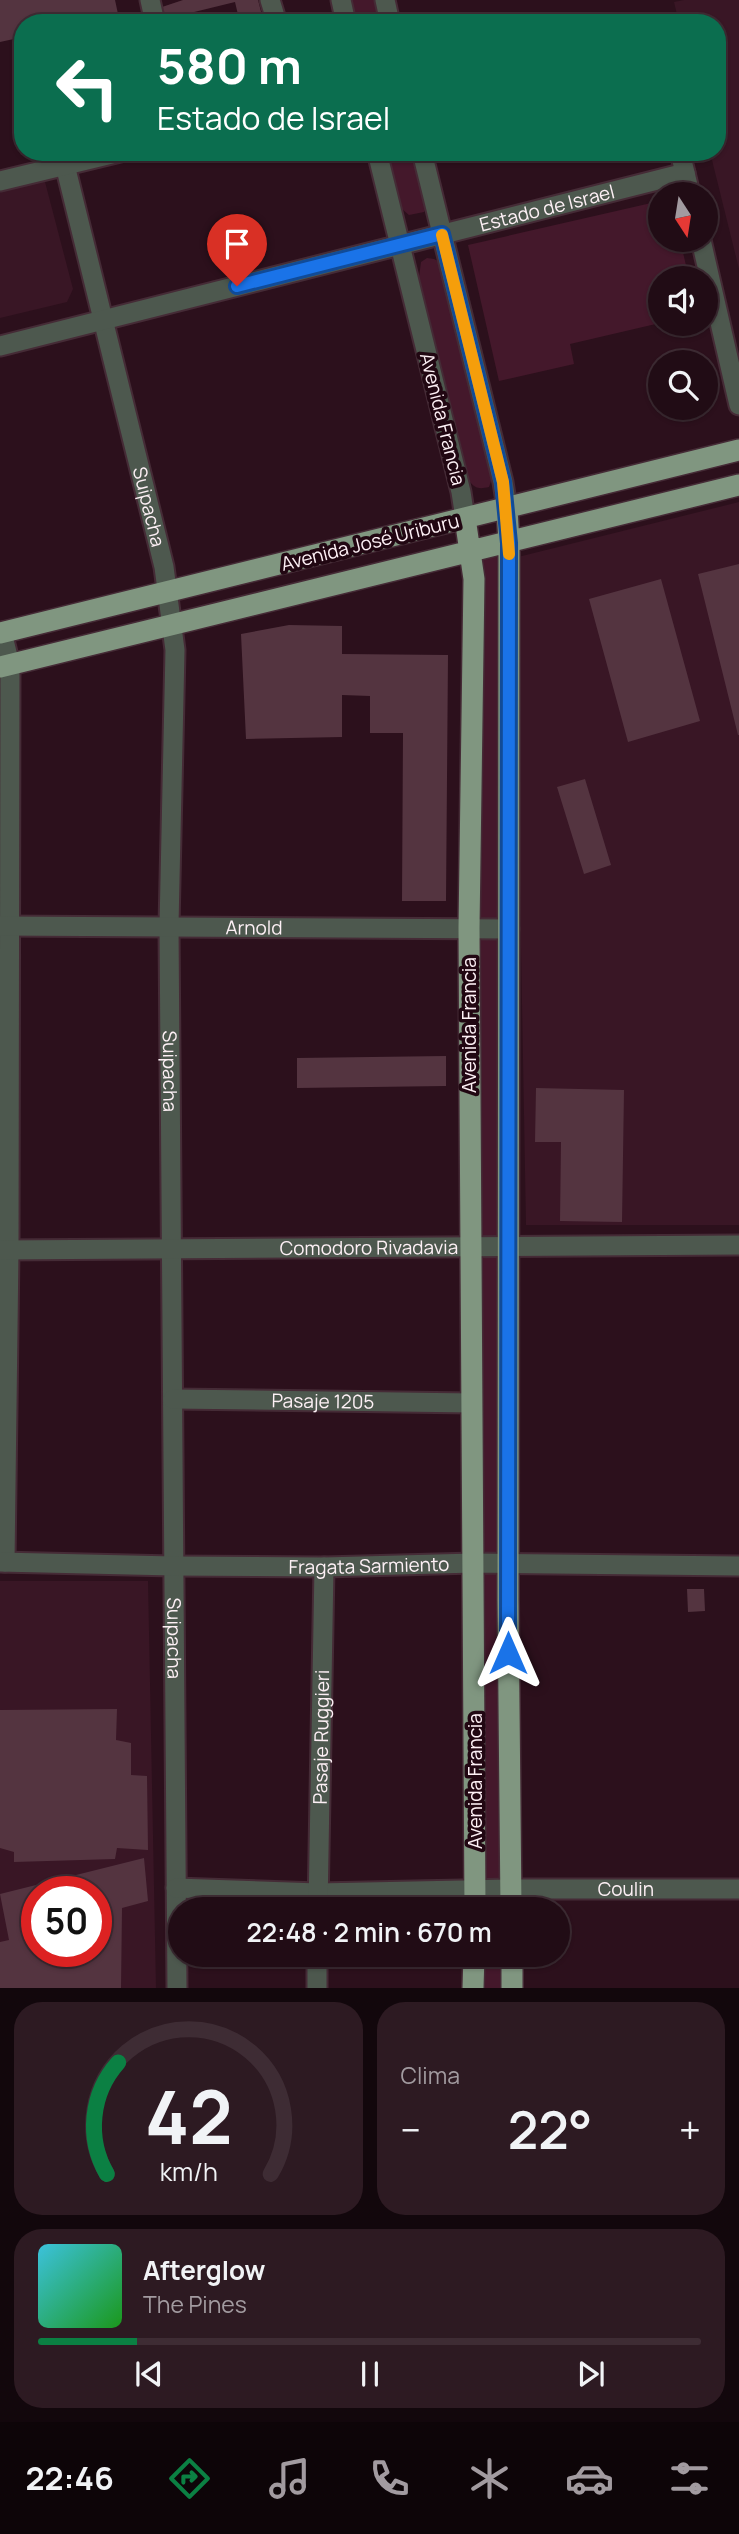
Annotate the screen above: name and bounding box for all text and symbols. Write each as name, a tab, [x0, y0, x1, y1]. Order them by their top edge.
text: 580 m	[157, 32, 302, 99]
icon: left	[42, 42, 133, 133]
text: Estado de Israel	[157, 96, 390, 140]
street label: Estado de Israel	[476, 178, 617, 237]
north arrow	[648, 182, 718, 252]
map controls	[648, 182, 718, 420]
pin	[207, 214, 267, 286]
icon: arrive	[218, 225, 256, 263]
button: sound	[648, 266, 718, 336]
street label: Avenida Francia	[414, 350, 472, 488]
button: search	[648, 350, 718, 420]
street label: Suipacha	[127, 464, 172, 550]
street label: Avenida José Uriburu	[278, 507, 462, 577]
street label: Arnold	[225, 914, 283, 941]
street label: Avenida Francia	[456, 957, 482, 1093]
street label: Suipacha	[157, 1030, 183, 1112]
street label: Comodoro Rivadavia	[280, 1234, 458, 1261]
street label: Pasaje 1205	[271, 1387, 375, 1415]
street label: Fragata Sarmiento	[288, 1551, 450, 1580]
street label: Suipacha	[161, 1597, 188, 1679]
position arrow	[471, 1616, 545, 1690]
street label: Pasaje Ruggieri	[307, 1670, 335, 1804]
street label: Avenida Francia	[462, 1713, 488, 1849]
speed limit sign: 50	[21, 1876, 112, 1967]
street label: Coulin	[598, 1876, 654, 1902]
text: 22:48 · 2 min · 670 m	[246, 1914, 492, 1950]
text: Clima	[401, 2059, 460, 2091]
text: 42	[144, 2067, 232, 2167]
text: 22°	[508, 2094, 592, 2165]
text: −	[401, 2103, 421, 2155]
text: +	[679, 2103, 701, 2155]
text: km/h	[159, 2154, 217, 2189]
text: Afterglow	[143, 2252, 265, 2288]
text: The Pines	[143, 2288, 247, 2320]
icon: previous	[130, 2355, 168, 2393]
icon: pause	[351, 2355, 389, 2393]
icon: next	[572, 2355, 610, 2393]
icon: directions	[165, 2454, 214, 2503]
icon: music	[265, 2454, 314, 2503]
icon: phone	[365, 2454, 414, 2503]
icon: climate	[465, 2454, 514, 2503]
icon: car	[565, 2454, 614, 2503]
icon: filters	[665, 2454, 714, 2503]
text: 22:46	[25, 2456, 114, 2500]

